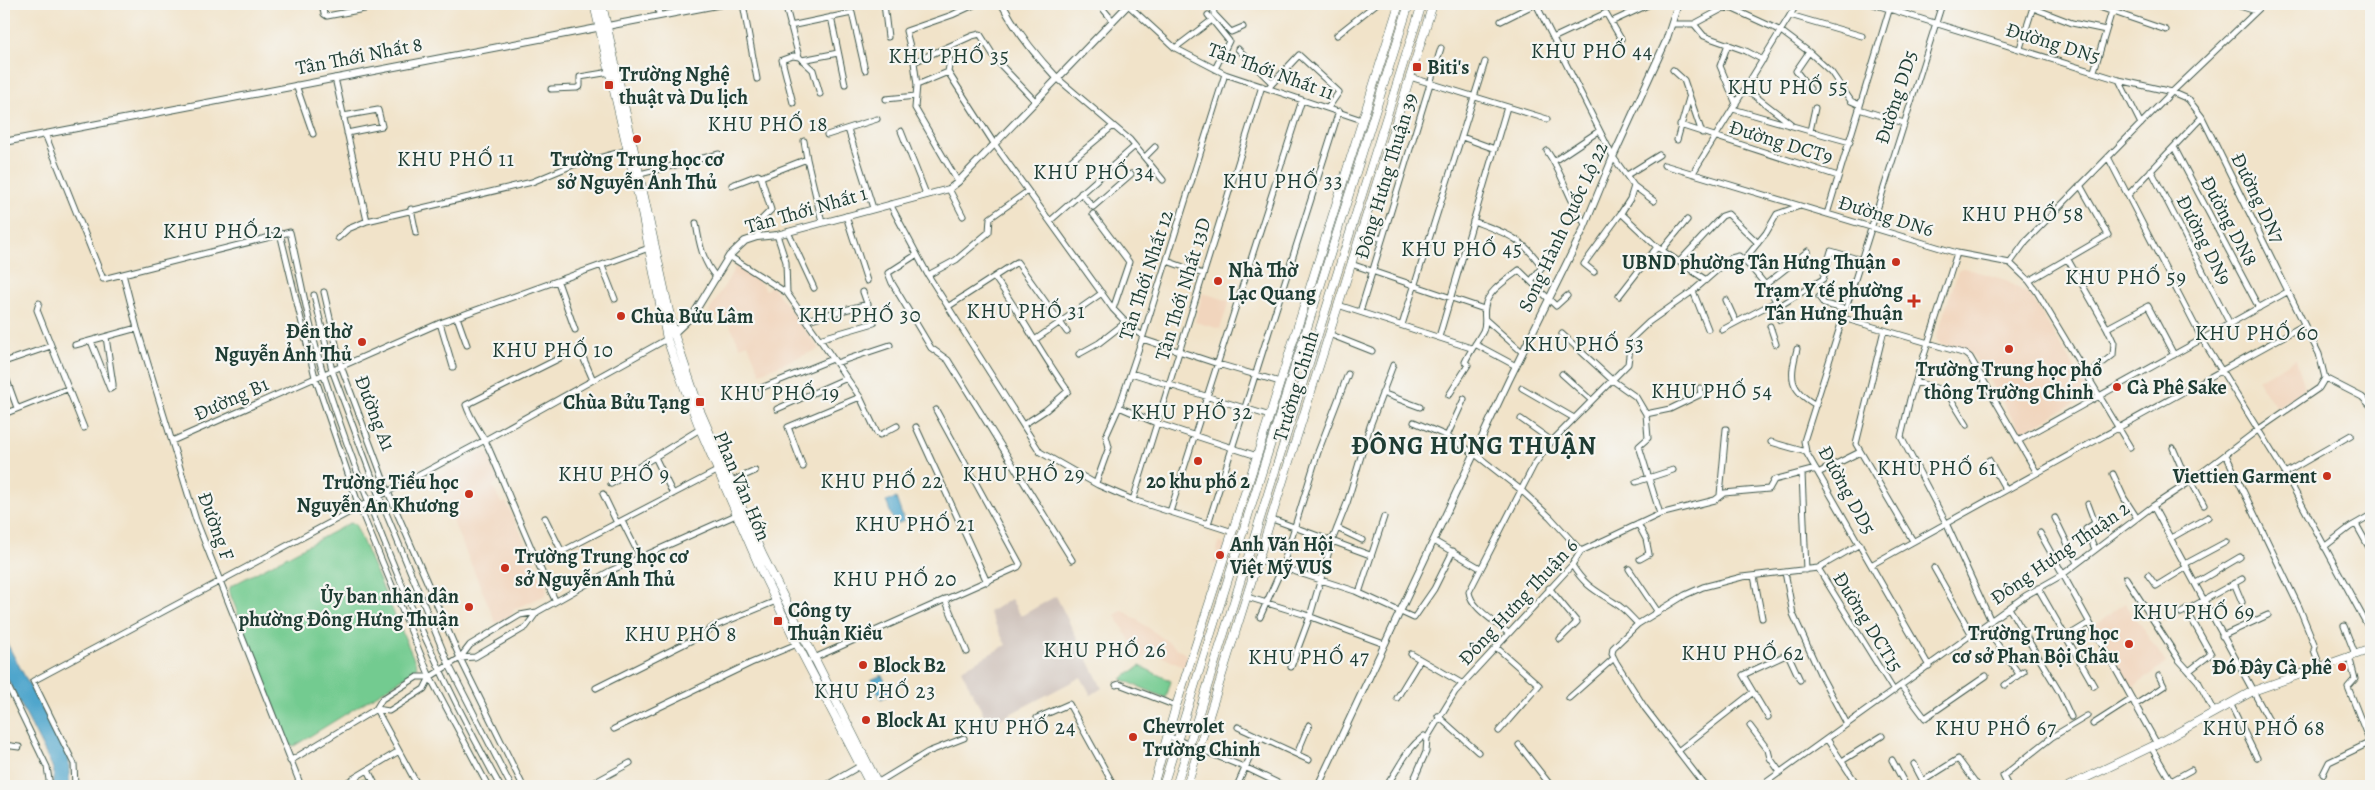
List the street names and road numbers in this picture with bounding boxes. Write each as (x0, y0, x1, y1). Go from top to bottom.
street label: Đường DN5 (2002, 16, 2104, 70)
street label: Tân Thới Nhất 8 (293, 30, 425, 82)
street label: Tân Thới Nhất 11 (1204, 36, 1338, 106)
street label: Đường DD5 (1868, 47, 1924, 147)
street label: Đông Hưng Thuận 39 (1348, 90, 1424, 262)
street label: Đường DCT9 (1726, 113, 1836, 171)
street label: Song Hành Quốc Lộ 22 (1512, 137, 1615, 317)
street label: Đường DN7 (2225, 148, 2292, 248)
street label: Đường DN8 (2194, 171, 2264, 271)
street label: Tân Thới Nhất 1 (742, 180, 870, 240)
street label: Đường DN6 (1835, 189, 1937, 243)
street label: Đường DN9 (2170, 190, 2238, 290)
street label: Tân Thới Nhất 12 (1112, 206, 1180, 343)
street label: Tân Thới Nhất 13D (1148, 214, 1218, 364)
street label: Trường Chinh (1266, 327, 1326, 445)
street label: Đường B1 (189, 370, 273, 427)
street label: Đường A1 (348, 371, 402, 455)
street label: Phan Văn Hớn (707, 427, 777, 545)
street label: Đường DD5 (1812, 441, 1882, 539)
street label: Đường F (191, 488, 241, 564)
street label: Đông Hưng Thuận 2 (1985, 494, 2136, 611)
street label: Đông Hưng Thuận 6 (1452, 533, 1584, 671)
street label: Đường DCT15 (1826, 567, 1910, 677)

